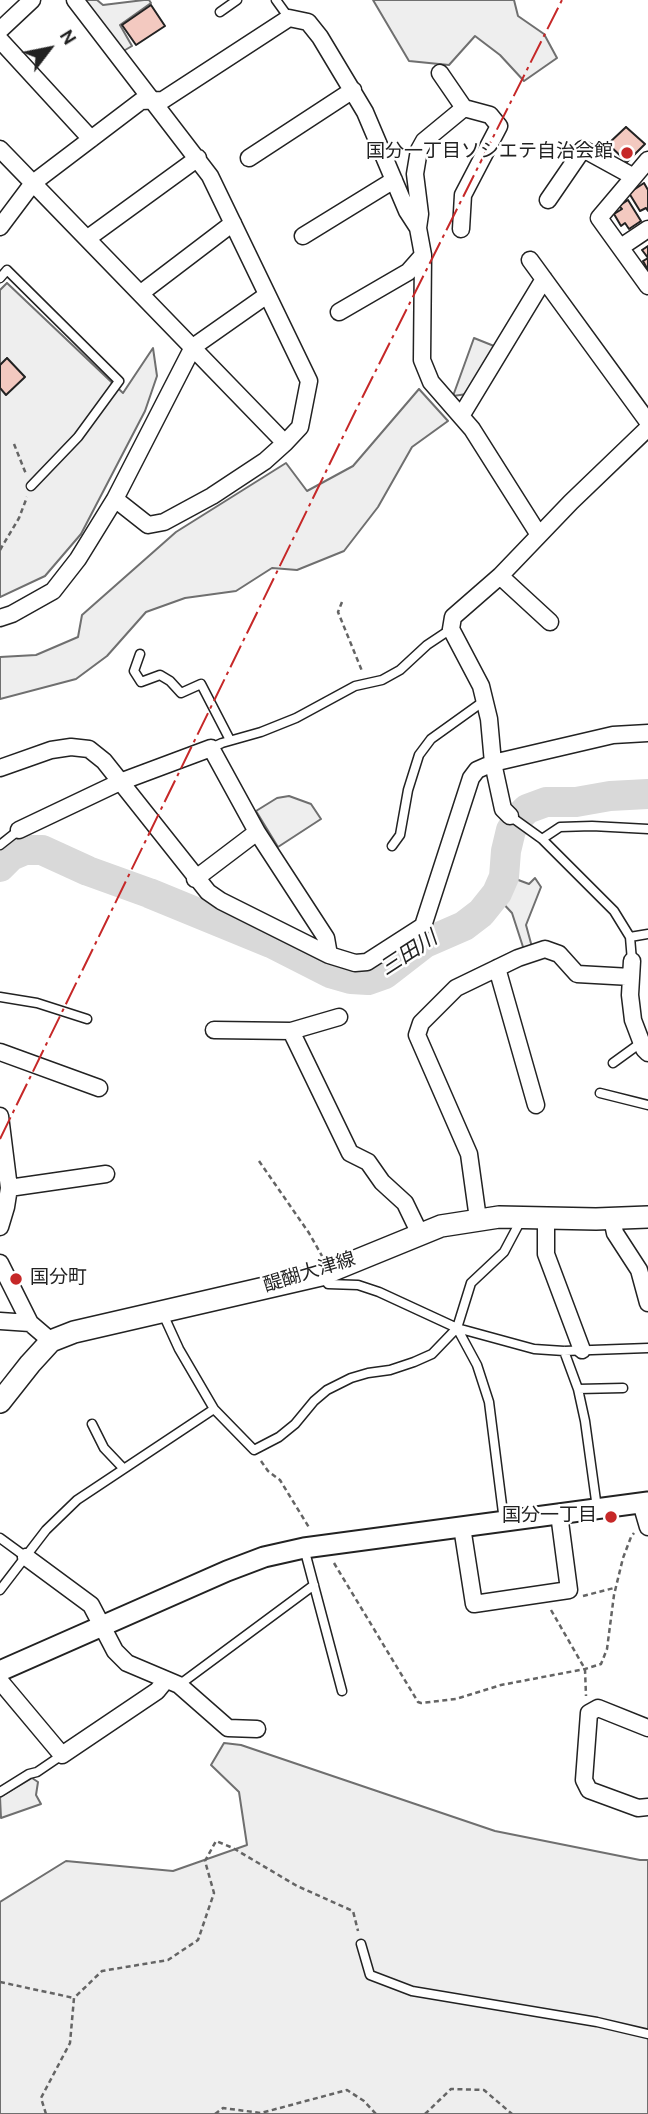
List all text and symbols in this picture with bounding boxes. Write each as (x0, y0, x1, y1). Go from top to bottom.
north arrow (14, 14, 84, 84)
text: N (53, 26, 81, 50)
place label: 国分一丁目ソシエテ自治会館 (366, 142, 613, 164)
marker: 国分一丁目ソシエテ自治会館 (619, 145, 635, 161)
water label: 三田川 (377, 927, 443, 983)
street label: 醍醐大津線 (261, 1249, 359, 1299)
place label: 国分町 (30, 1268, 87, 1290)
marker: 国分町 (8, 1271, 24, 1287)
place label: 国分一丁目 (502, 1506, 597, 1528)
marker: 国分一丁目 (603, 1509, 619, 1525)

